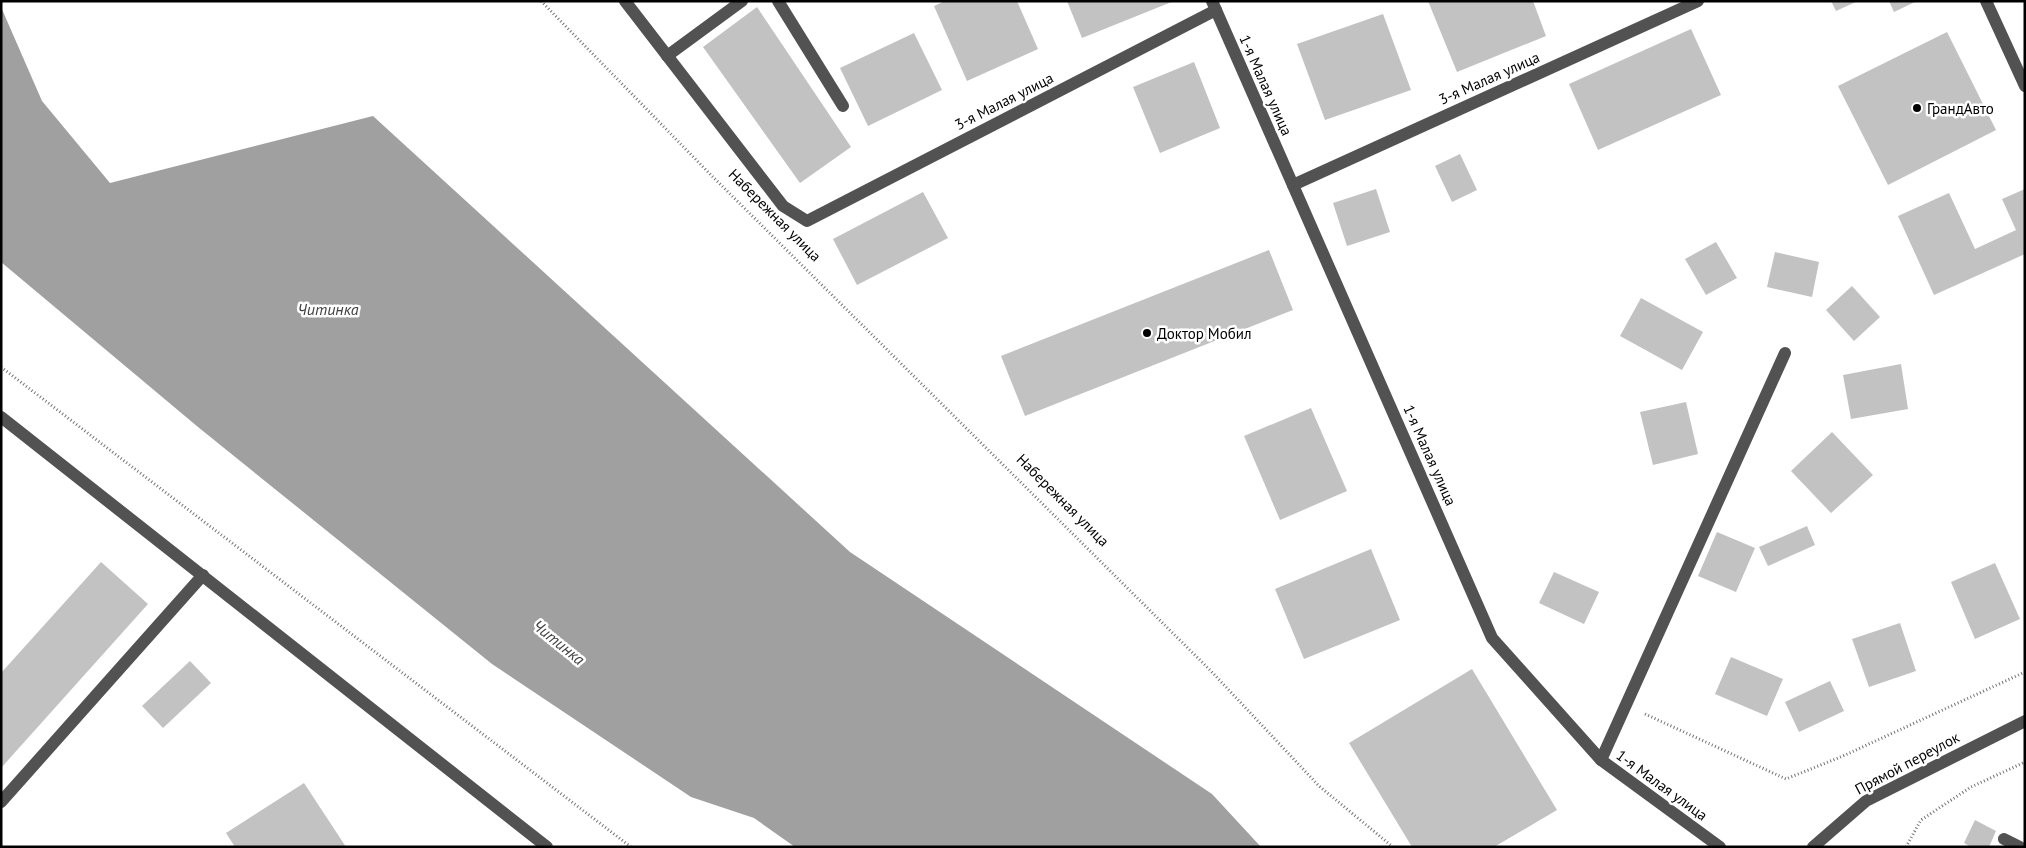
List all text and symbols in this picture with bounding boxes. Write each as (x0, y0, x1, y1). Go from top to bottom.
street label: 1-я Малая улица (1235, 32, 1297, 138)
street label: 3-я Малая улица (1436, 47, 1542, 109)
street label: 3-я Малая улица (951, 68, 1057, 134)
place label: ГрандАвто (1927, 99, 1994, 118)
marker: ГрандАвто (1911, 102, 1923, 114)
street label: Набережная улица (725, 165, 825, 265)
water label: Читинка (298, 299, 359, 319)
place label: Доктор Мобил (1157, 324, 1251, 343)
marker: Доктор Мобил (1141, 327, 1153, 339)
street label: 1-я Малая улица (1399, 402, 1461, 508)
street label: Набережная улица (1013, 450, 1113, 550)
water label: Читинка (529, 615, 589, 669)
street label: Прямой переулок (1851, 727, 1963, 799)
street label: 1-я Малая улица (1613, 745, 1711, 825)

